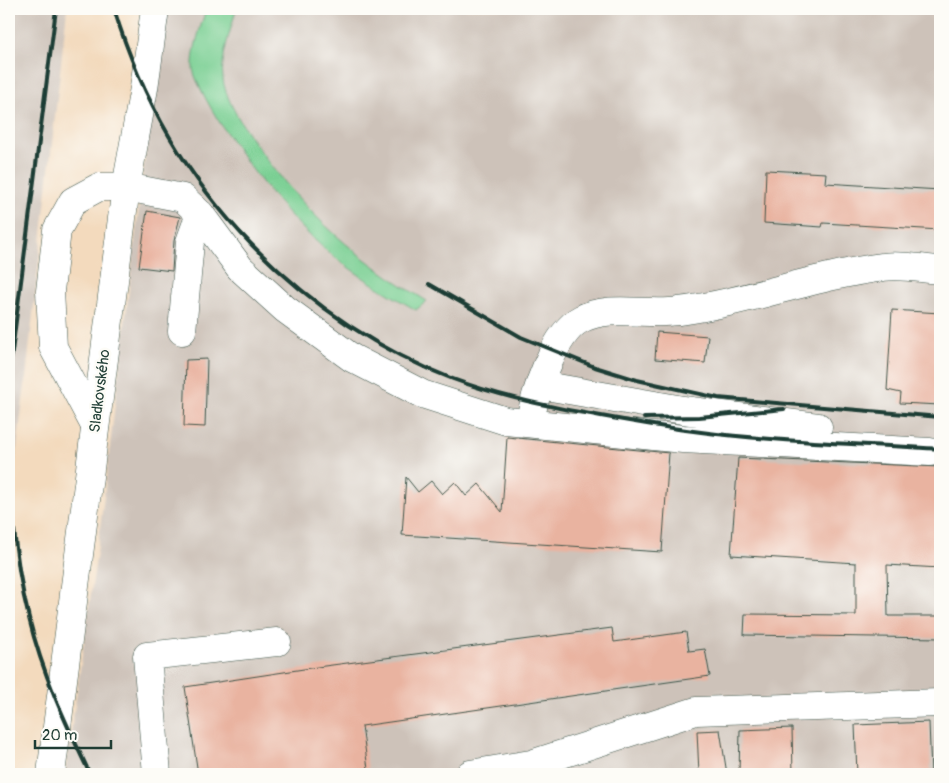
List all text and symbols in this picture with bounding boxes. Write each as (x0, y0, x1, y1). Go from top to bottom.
street label: Sladkovského (85, 348, 115, 434)
scale bar (35, 718, 111, 750)
text: 20 m (42, 726, 77, 745)

